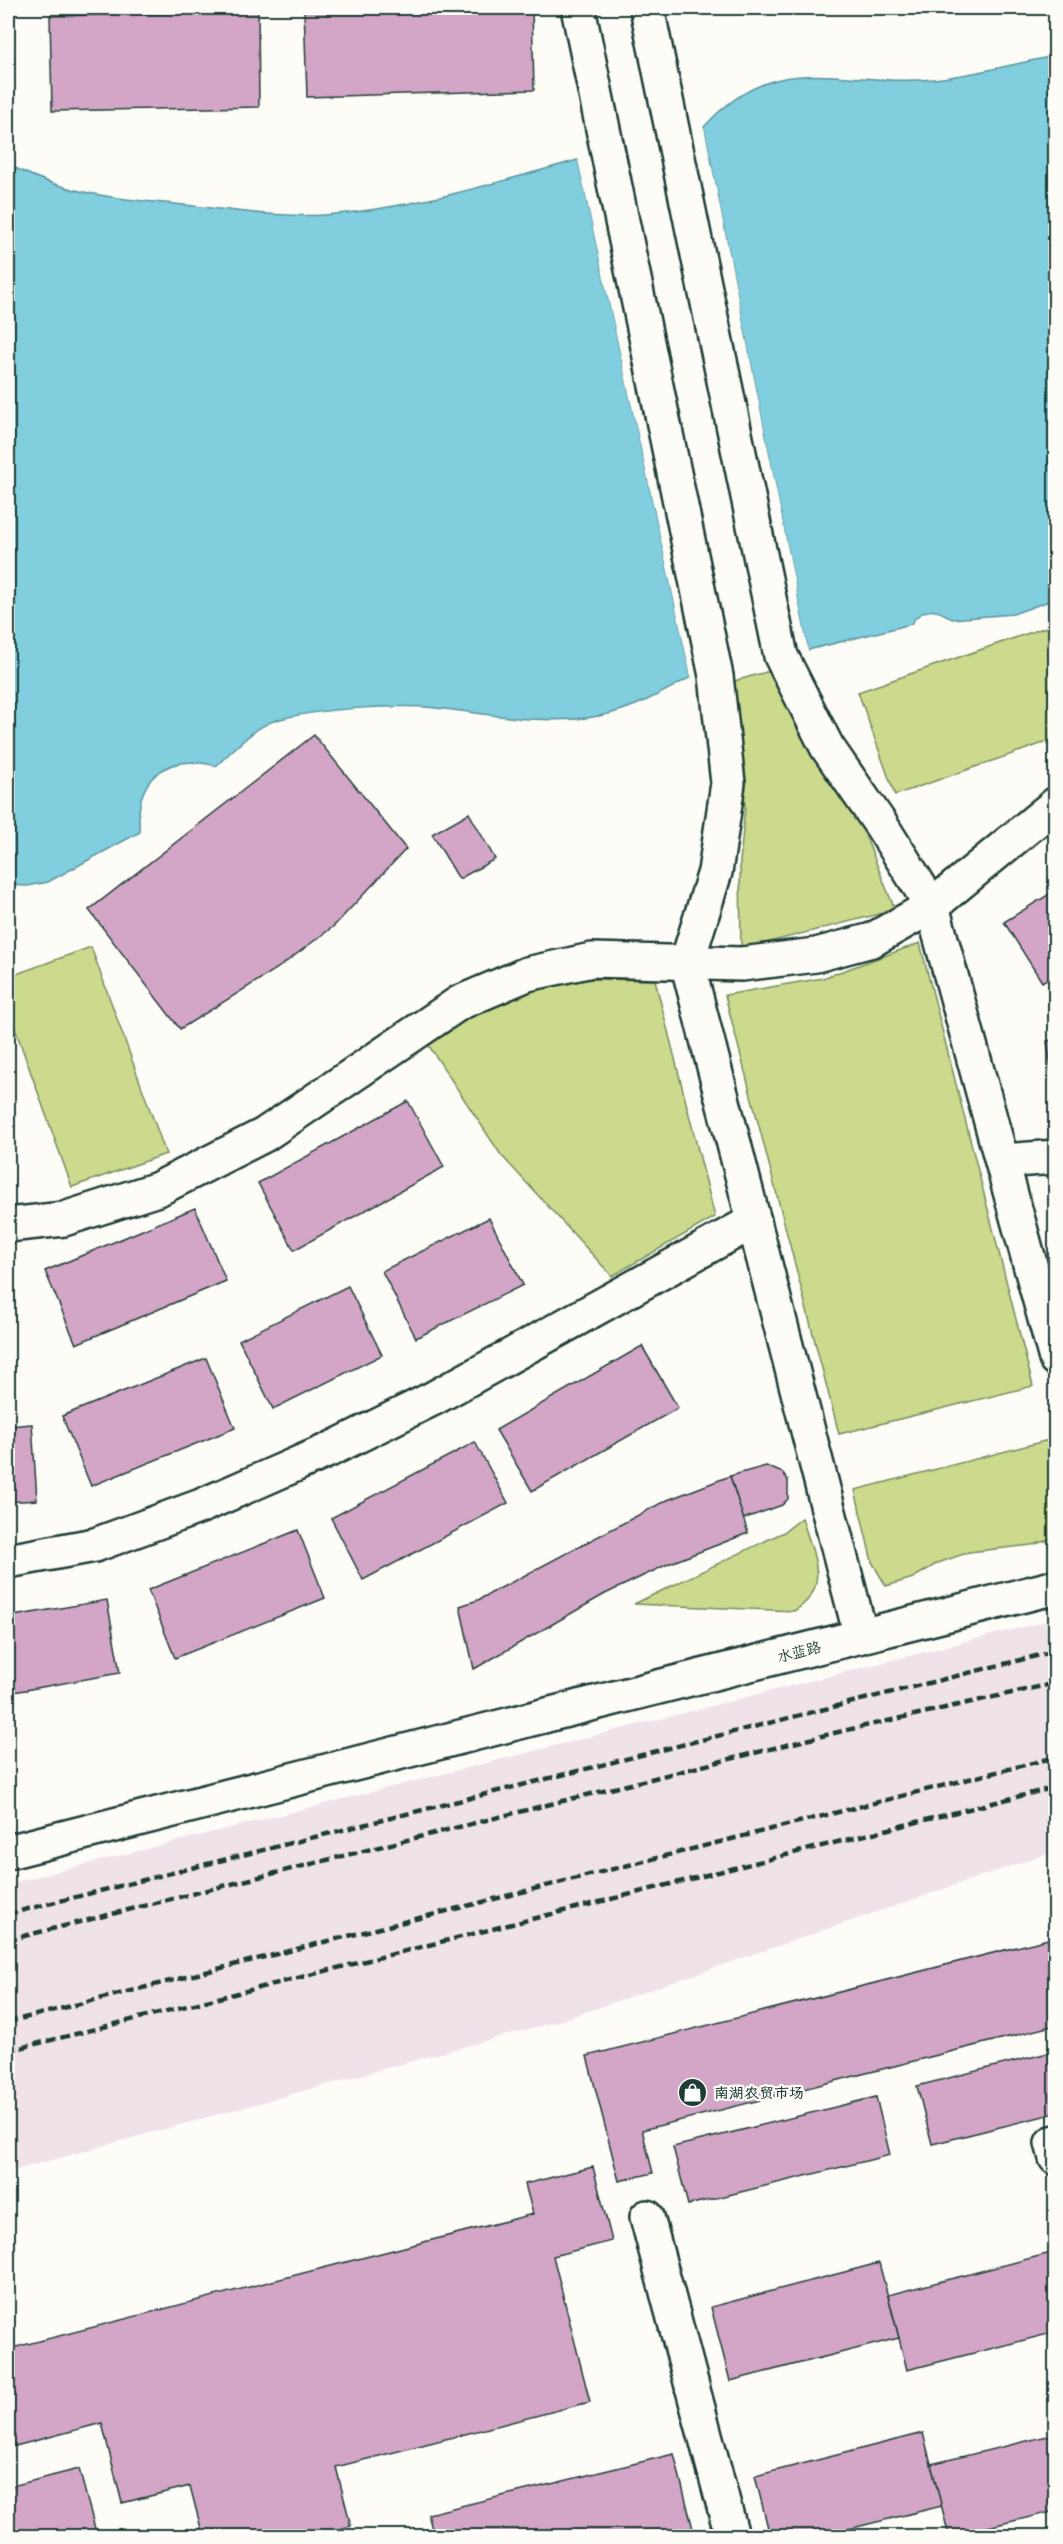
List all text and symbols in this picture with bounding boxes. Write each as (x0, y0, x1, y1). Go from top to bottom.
street label: 水蓝路 (775, 1637, 823, 1666)
shop icon: 南湖农贸市场 (677, 2077, 709, 2109)
place label: 南湖农贸市场 (714, 2083, 804, 2102)

